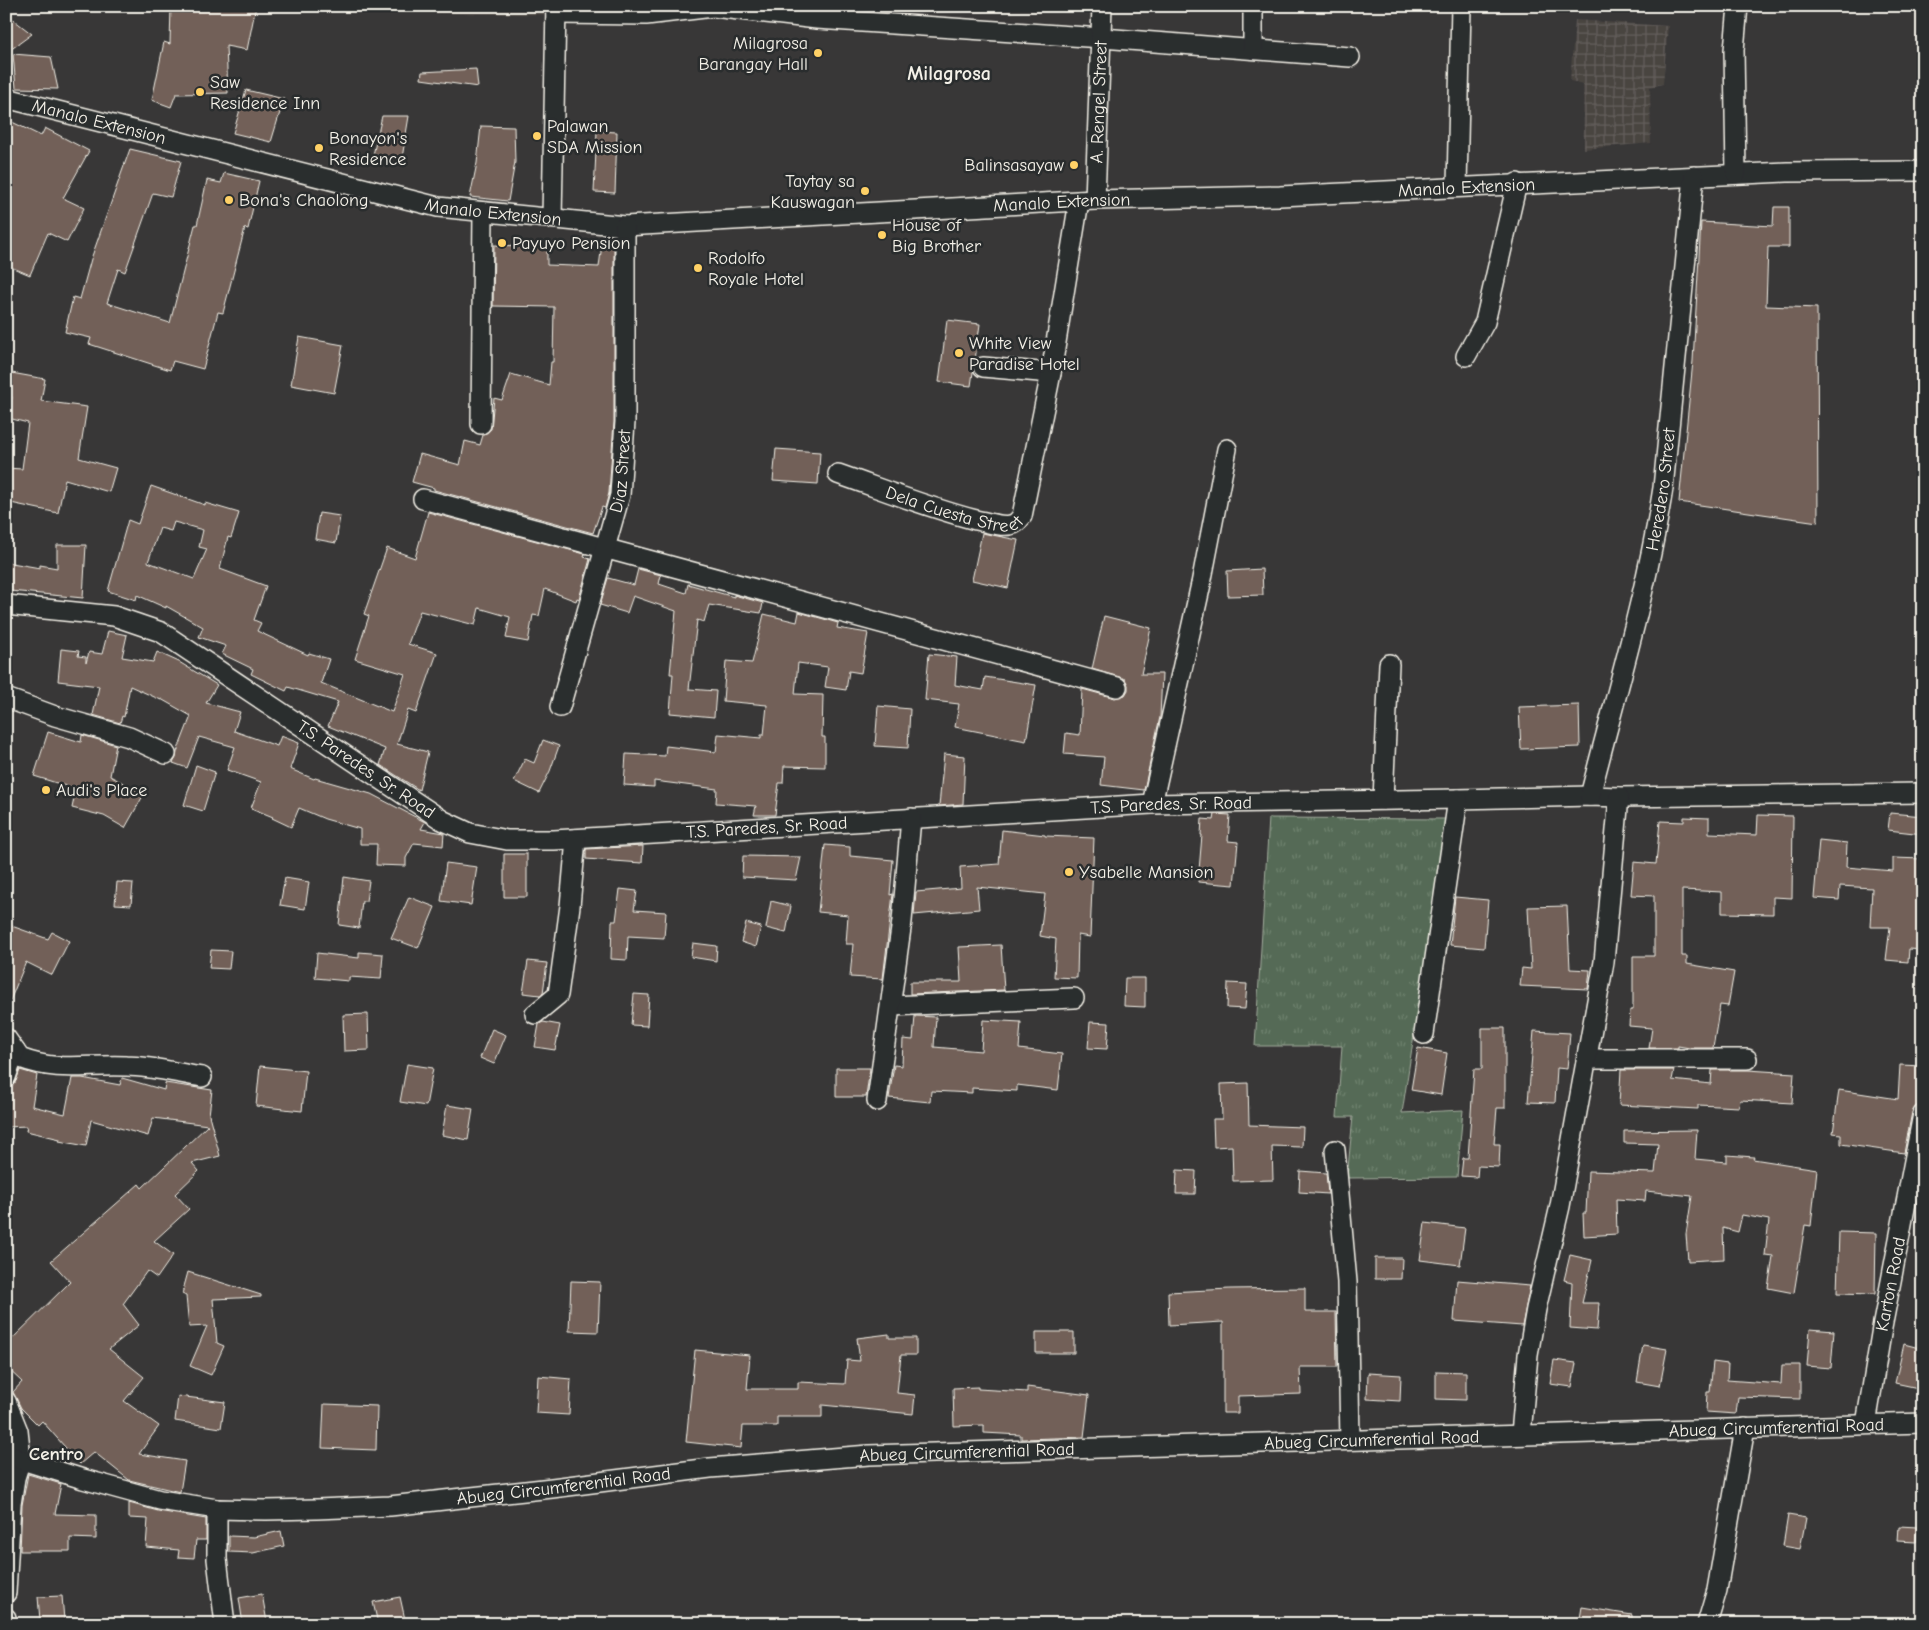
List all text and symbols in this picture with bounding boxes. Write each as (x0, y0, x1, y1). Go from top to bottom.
place label: Milagrosa Barangay Hall (698, 33, 808, 75)
street label: A. Rengel Street (1086, 40, 1111, 164)
marker: Milagrosa Barangay Hall (812, 47, 824, 59)
district label: Milagrosa (907, 62, 991, 85)
place label: Saw Residence Inn (210, 72, 320, 114)
marker: Saw Residence Inn (194, 86, 206, 98)
street label: Manalo Extension (30, 95, 168, 148)
place label: Palawan SDA Mission (547, 116, 642, 158)
place label: Bonayon's Residence (329, 128, 407, 170)
marker: Palawan SDA Mission (531, 130, 543, 142)
marker: Bonayon's Residence (313, 142, 325, 154)
place label: Balinsasayaw (964, 155, 1064, 176)
marker: Balinsasayaw (1068, 159, 1080, 171)
place label: Taytay sa Kauswagan (770, 171, 855, 213)
street label: Manalo Extension (1397, 173, 1536, 201)
marker: Taytay sa Kauswagan (859, 185, 871, 197)
street label: Manalo Extension (993, 189, 1131, 216)
place label: Bona's Chaolong (239, 190, 368, 211)
marker: Bona's Chaolong (223, 194, 235, 206)
street label: Manalo Extension (423, 194, 563, 230)
place label: House of Big Brother (892, 215, 982, 257)
marker: House of Big Brother (876, 229, 888, 241)
place label: Payuyo Pension (512, 233, 631, 254)
marker: Payuyo Pension (496, 237, 508, 249)
place label: Rodolfo Royale Hotel (708, 248, 804, 290)
marker: Rodolfo Royale Hotel (692, 262, 704, 274)
place label: White View Paradise Hotel (969, 333, 1080, 375)
marker: White View Paradise Hotel (953, 347, 965, 359)
street label: Heredero Street (1641, 426, 1679, 553)
street label: Diaz Street (605, 428, 635, 515)
street label: Dela Cuesta Street (883, 481, 1028, 536)
street label: T.S. Paredes, Sr. Road (293, 716, 439, 823)
place label: Audi's Place (56, 780, 147, 801)
marker: Audi's Place (40, 784, 52, 796)
street label: T.S. Paredes, Sr. Road (1090, 792, 1252, 818)
street label: T.S. Paredes, Sr. Road (685, 812, 848, 843)
place label: Ysabelle Mansion (1079, 862, 1213, 883)
marker: Ysabelle Mansion (1063, 866, 1075, 878)
street label: Karton Road (1871, 1235, 1910, 1333)
street label: Abueg Circumferential Road (1669, 1414, 1885, 1441)
street label: Abueg Circumferential Road (1264, 1426, 1480, 1454)
street label: Abueg Circumferential Road (858, 1438, 1075, 1466)
district label: Centro (29, 1443, 83, 1465)
street label: Abueg Circumferential Road (455, 1463, 672, 1509)

